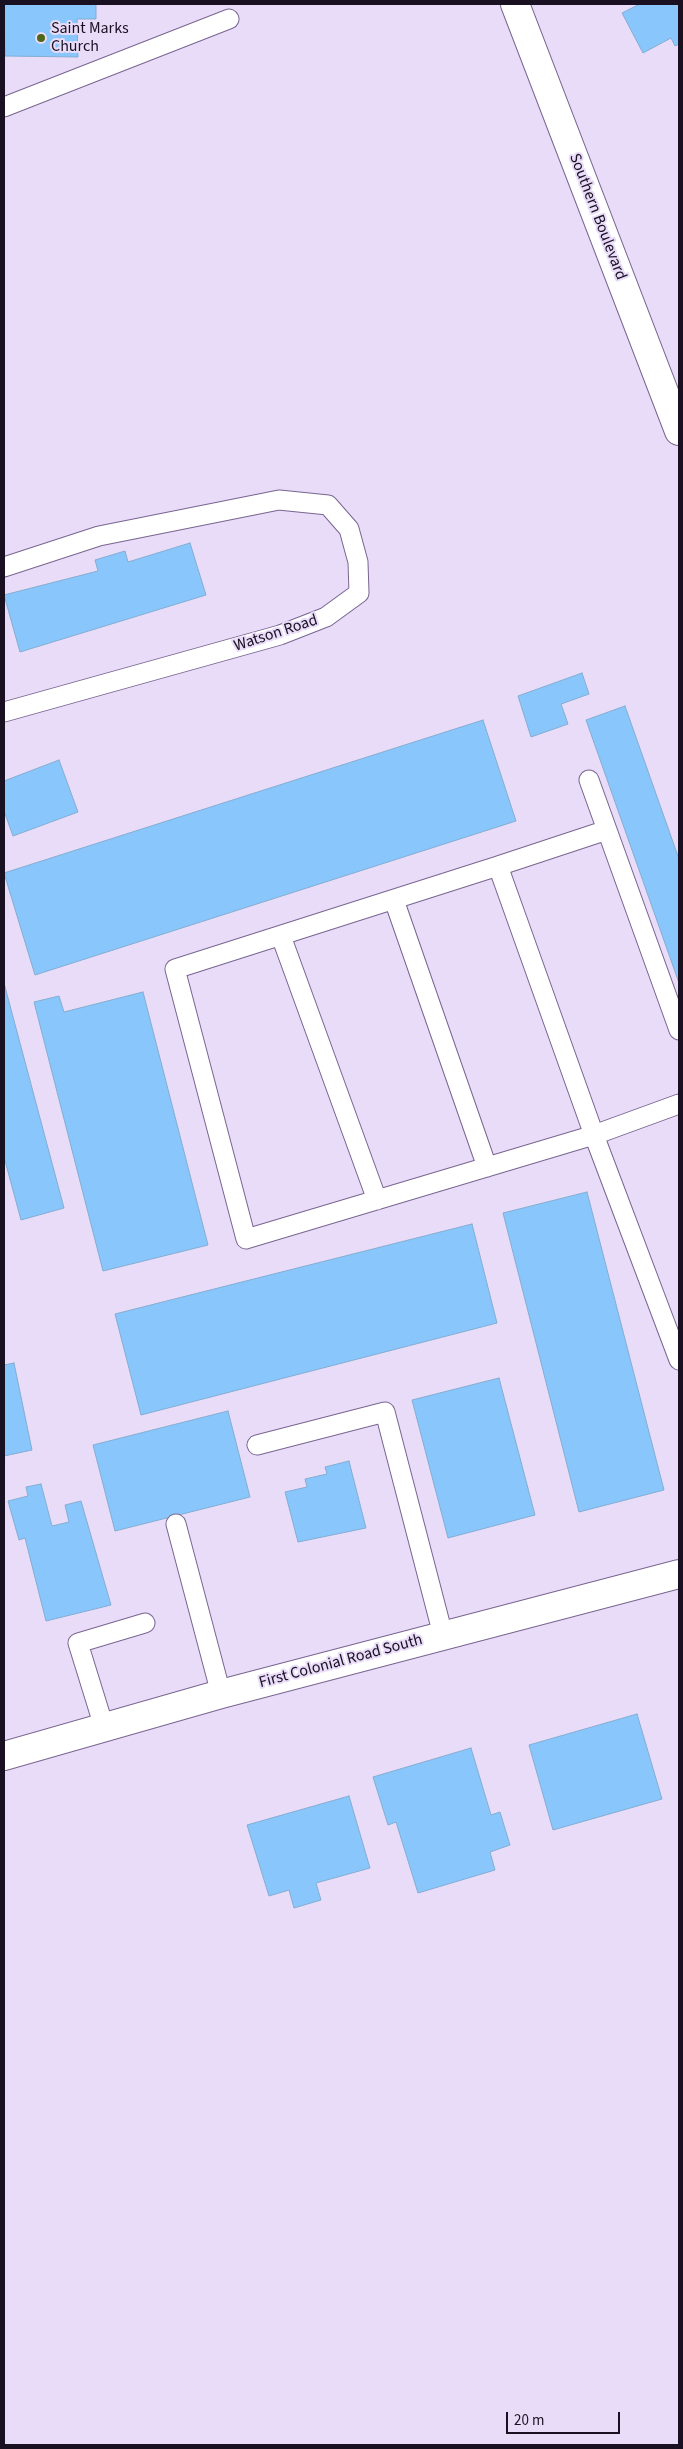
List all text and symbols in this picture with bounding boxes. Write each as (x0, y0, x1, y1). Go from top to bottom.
place label: Saint Marks Church (51, 19, 129, 57)
marker: Saint Marks Church (35, 32, 47, 44)
street label: Southern Boulevard (564, 151, 630, 283)
street label: Watson Road (232, 611, 320, 657)
street label: First Colonial Road South (257, 1631, 425, 1693)
scale bar (508, 2402, 622, 2434)
text: 20 m (514, 2410, 544, 2431)

